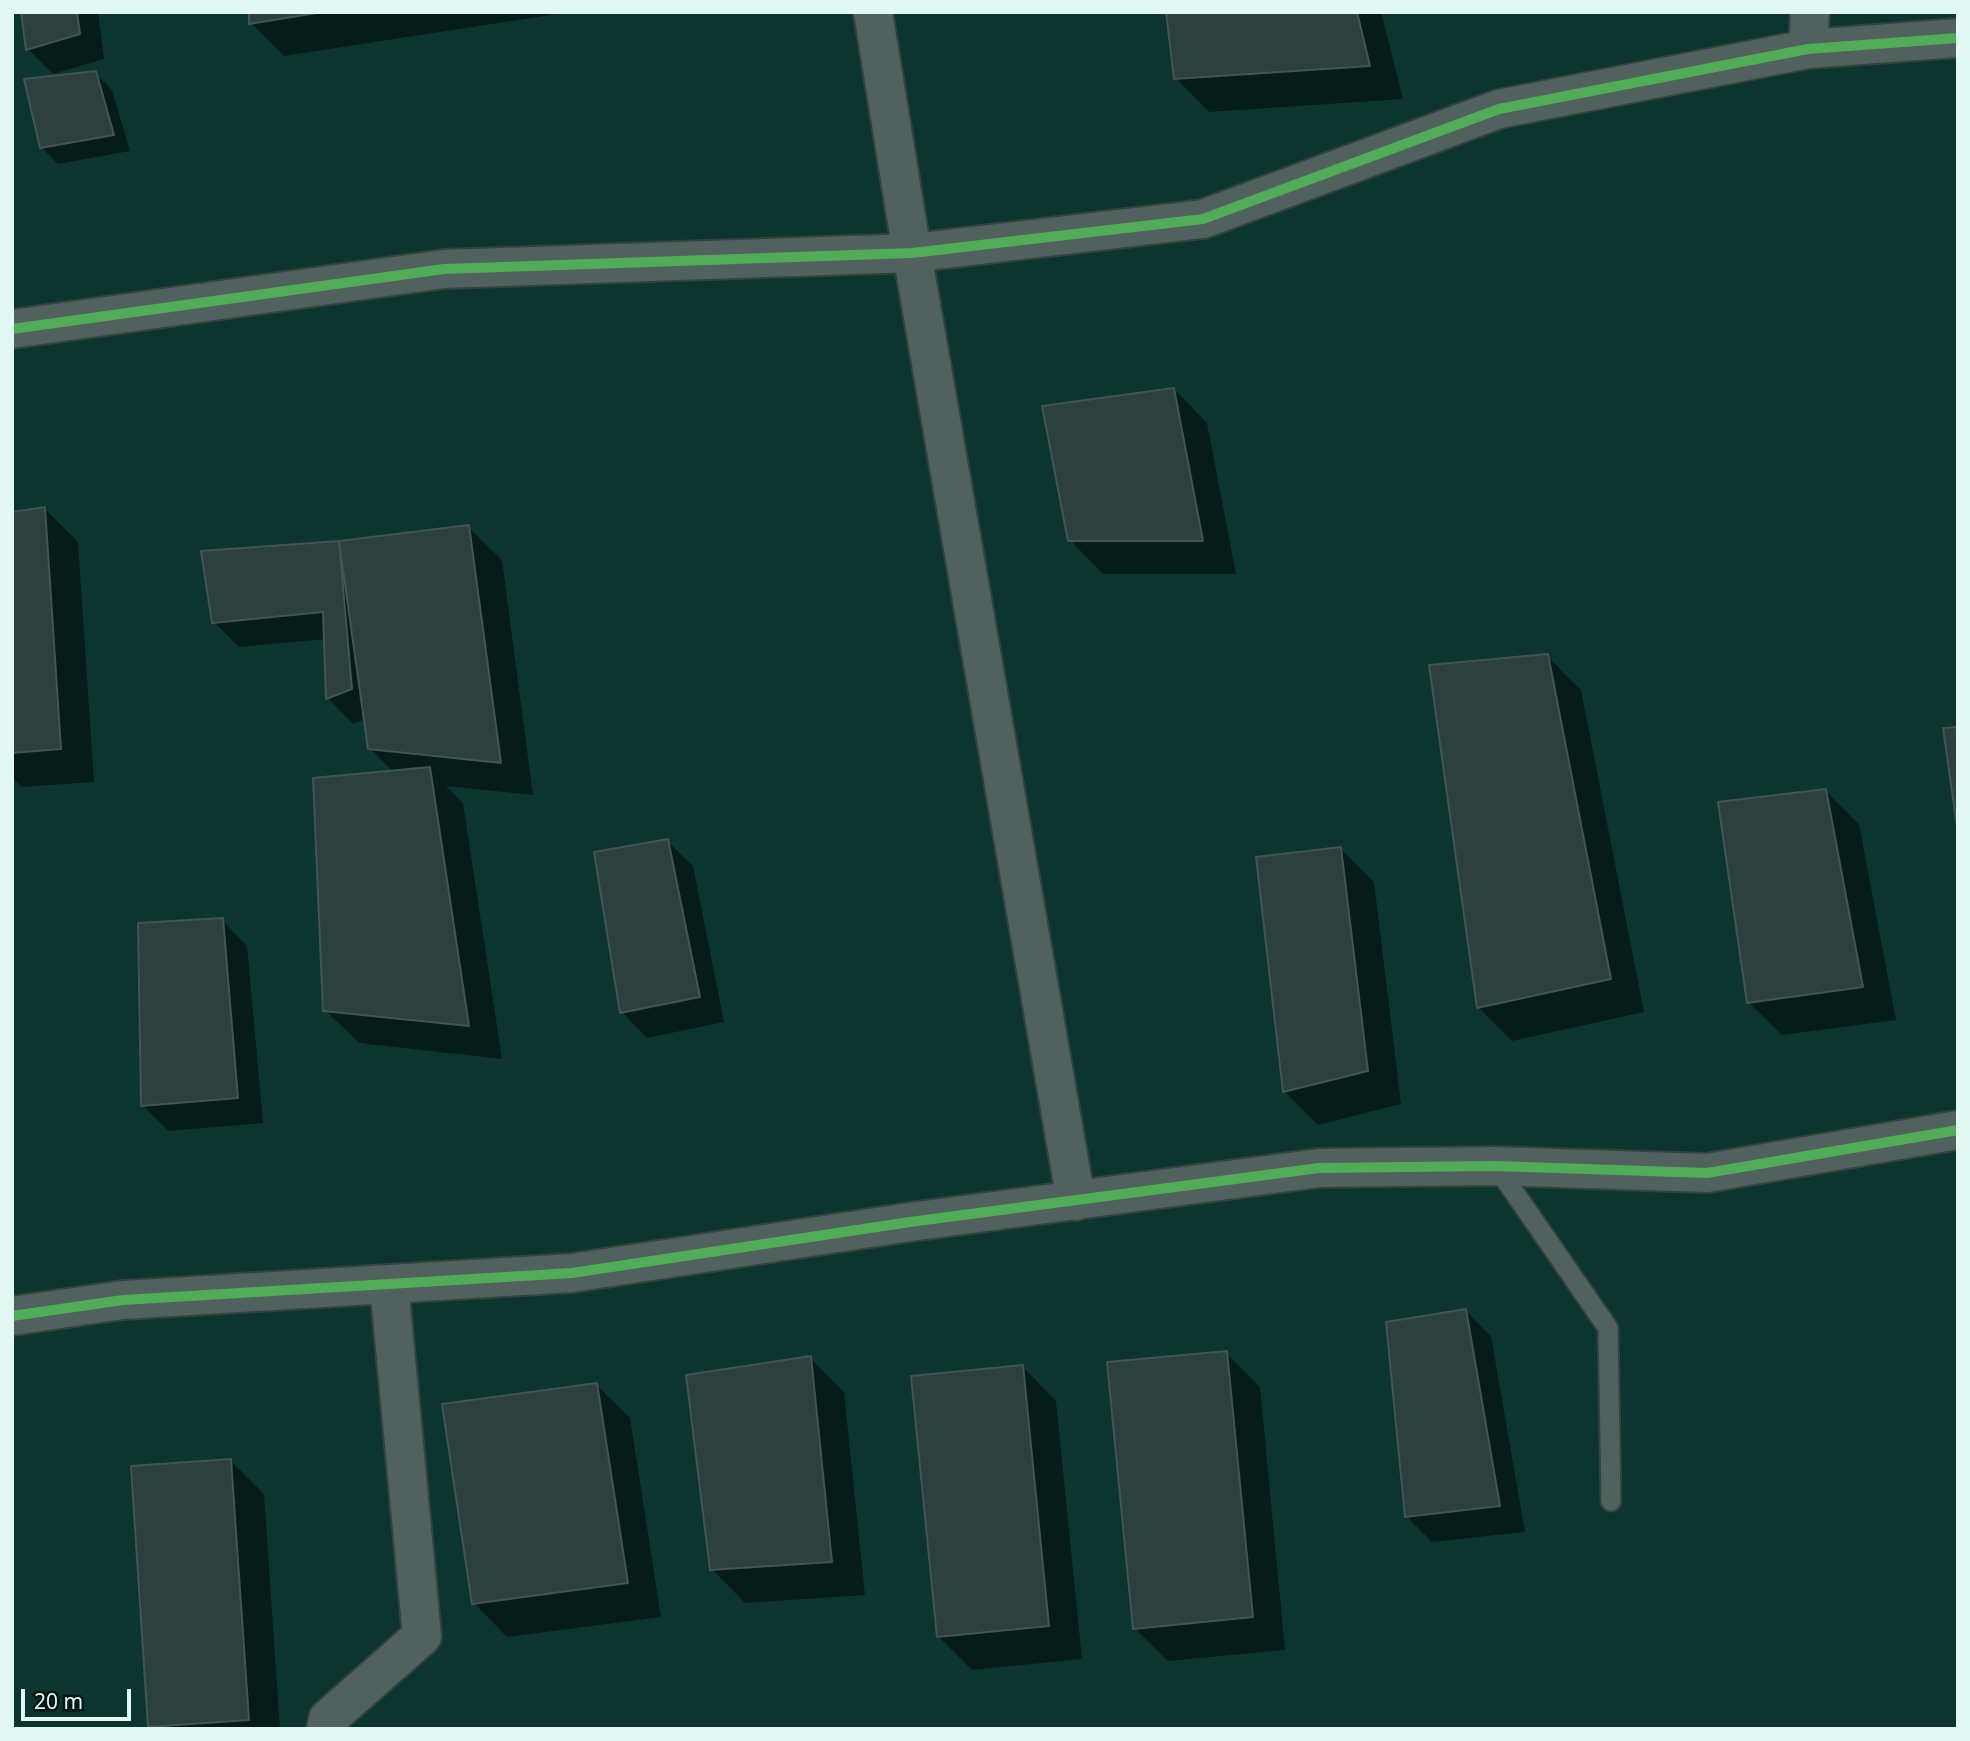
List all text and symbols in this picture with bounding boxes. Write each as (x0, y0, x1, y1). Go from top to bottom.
scale bar (24, 1674, 135, 1718)
text: 20 m (34, 1687, 83, 1715)

